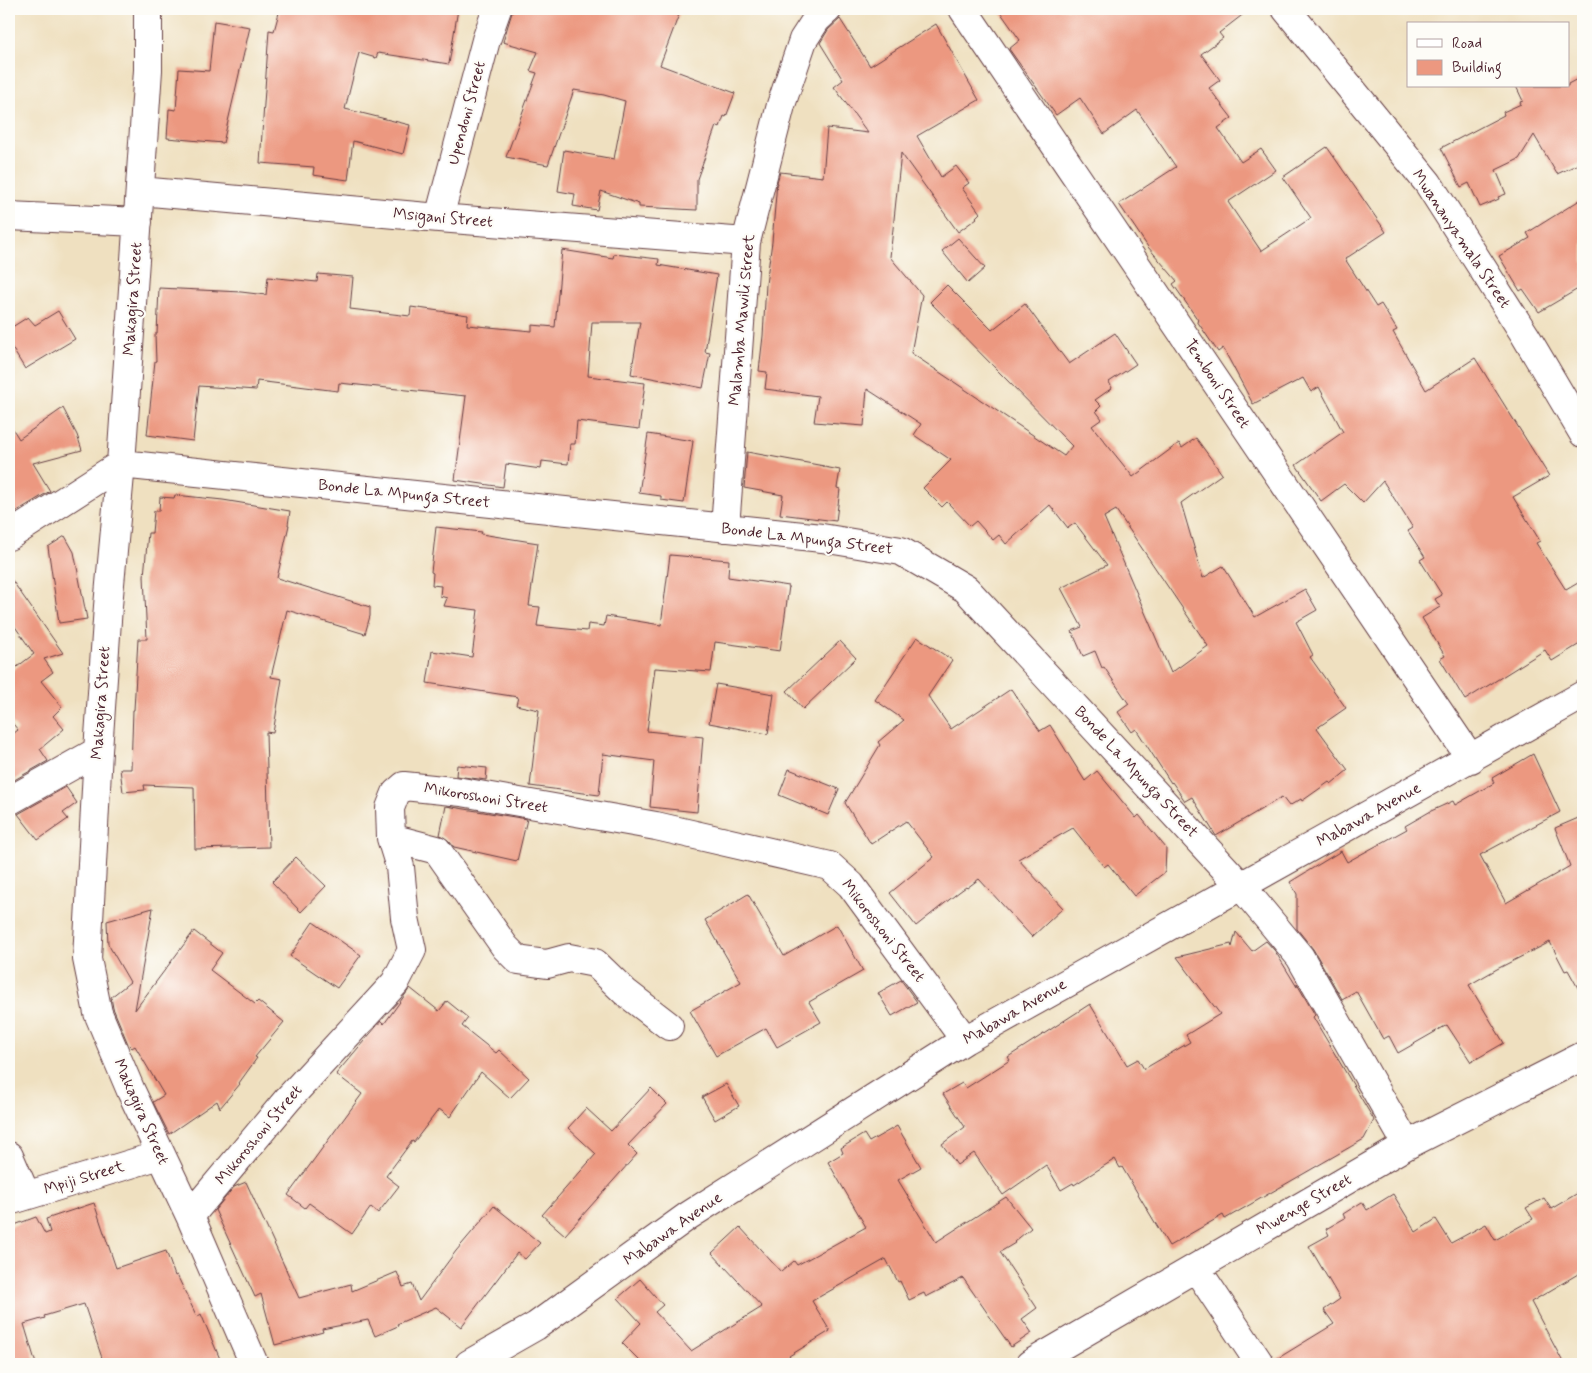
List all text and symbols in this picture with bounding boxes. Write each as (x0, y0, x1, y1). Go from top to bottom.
legend (1407, 22, 1570, 88)
text: Road (1452, 34, 1482, 54)
text: Building (1452, 58, 1502, 79)
street label: Upendoni Street (443, 59, 491, 167)
street label: Mwananyamala Street (1407, 166, 1515, 312)
street label: Msigani Street (392, 203, 494, 234)
street label: Malamba Mawili Street (724, 233, 760, 407)
street label: Makagira Street (119, 242, 148, 357)
street label: Temboni Street (1179, 335, 1255, 433)
street label: Bonde La Mpunga Street (317, 475, 491, 515)
street label: Bonde La Mpunga Street (720, 518, 894, 561)
street label: Makagira Street (87, 646, 116, 761)
street label: Bonde La Mpunga Street (1069, 702, 1203, 843)
street label: Mikoroshoni Street (423, 778, 549, 818)
street label: Mabawa Avenue (1313, 778, 1425, 852)
street label: Mikoroshoni Street (836, 875, 930, 987)
street label: Mabawa Avenue (959, 974, 1071, 1050)
street label: Makagira Street (107, 1056, 174, 1169)
street label: Mikoroshoni Street (211, 1080, 307, 1190)
street label: Mpiji Street (41, 1156, 127, 1200)
street label: Mwenge Street (1253, 1169, 1355, 1241)
street label: Mabawa Avenue (619, 1187, 727, 1271)

